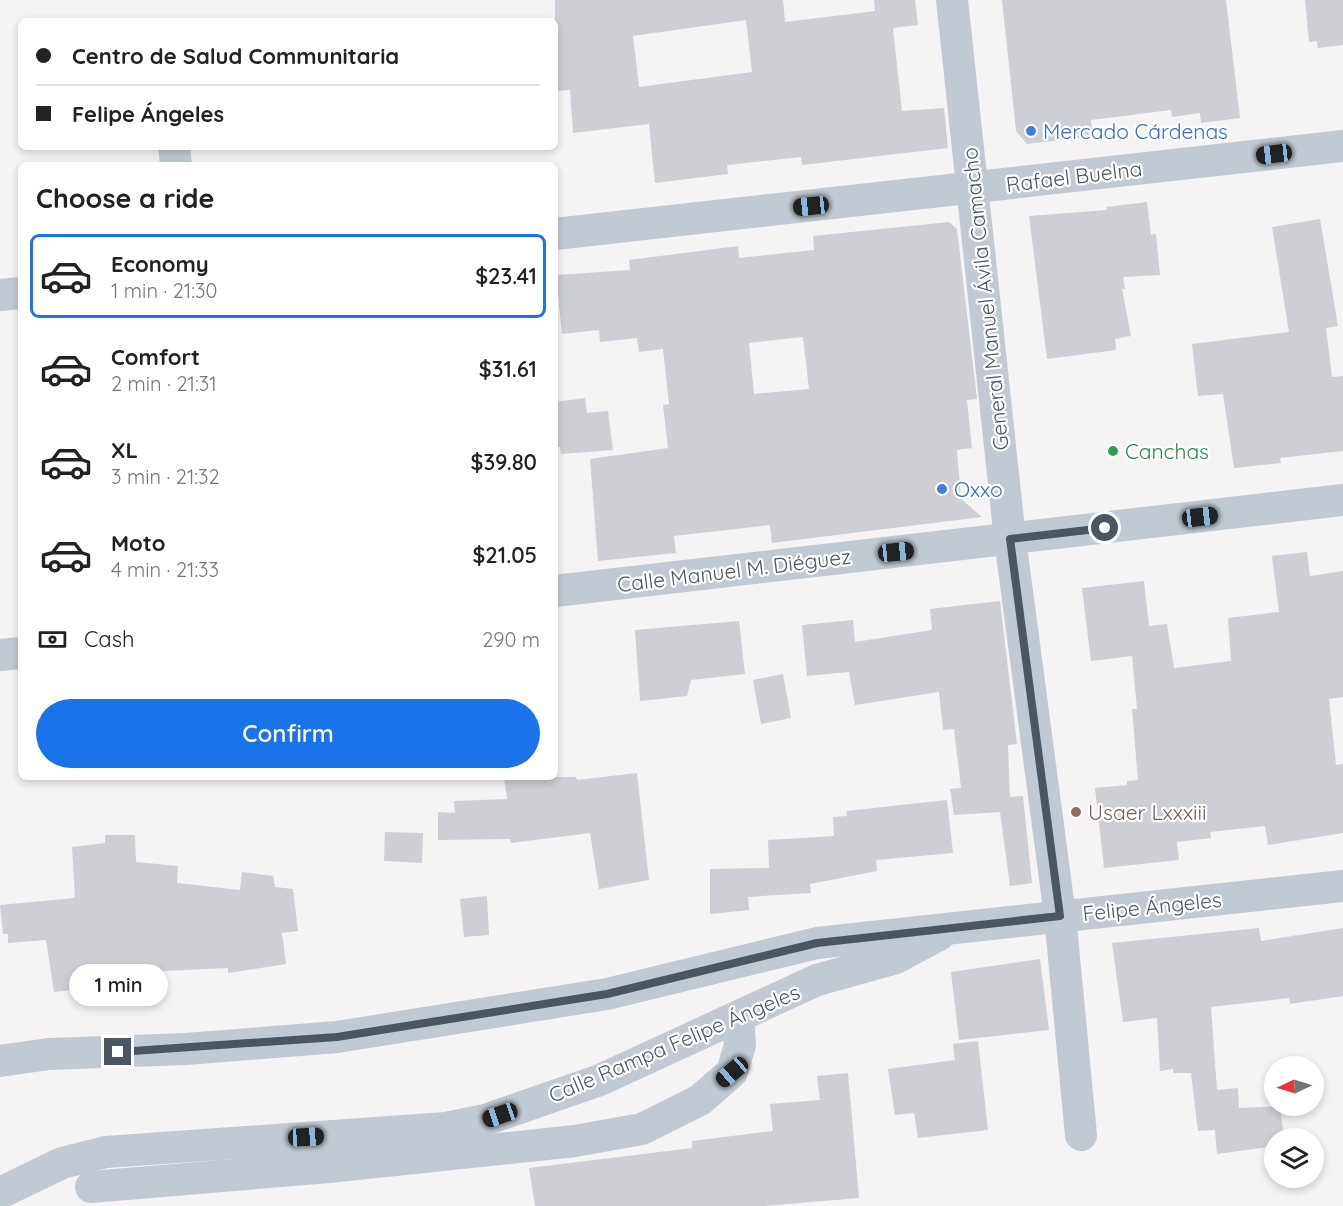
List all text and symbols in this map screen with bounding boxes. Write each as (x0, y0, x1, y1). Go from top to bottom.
text: Centro de Salud Communitaria (72, 42, 399, 70)
text: Felipe Ángeles (72, 100, 224, 128)
place label: Mercado Cárdenas (1043, 118, 1228, 144)
marker: Mercado Cárdenas (1024, 124, 1038, 138)
car (1255, 143, 1293, 165)
street label: General Manuel Ávila Camacho (956, 146, 1014, 452)
street label: Rafael Buelna (1005, 155, 1143, 197)
text: Choose a ride (36, 181, 214, 215)
car (792, 195, 830, 217)
icon: car (39, 249, 93, 303)
text: Economy (111, 250, 209, 278)
text: $23.41 (475, 262, 537, 290)
text: 1 min · 21:30 (111, 278, 217, 303)
icon: car (39, 342, 93, 396)
text: Comfort (111, 343, 200, 371)
text: $31.61 (479, 355, 537, 383)
text: 2 min · 21:31 (111, 371, 217, 396)
icon: car (39, 435, 93, 489)
text: XL (111, 436, 138, 464)
place label: Canchas (1125, 438, 1209, 464)
marker: Canchas (1106, 444, 1120, 458)
text: $39.80 (471, 448, 537, 476)
text: 3 min · 21:32 (111, 464, 220, 489)
place label: Oxxo (954, 476, 1003, 502)
marker: Oxxo (935, 482, 949, 496)
car (1181, 506, 1219, 528)
route start (1091, 514, 1118, 541)
icon: car (39, 528, 93, 582)
text: Moto (111, 529, 165, 557)
text: $21.05 (472, 541, 537, 569)
car (877, 541, 915, 563)
street label: Calle Manuel M. Diéguez (616, 543, 852, 597)
text: 4 min · 21:33 (111, 557, 219, 582)
icon: cash (36, 623, 69, 656)
text: Cash (84, 625, 135, 653)
text: 290 m (482, 627, 540, 652)
button: Confirm (36, 699, 540, 768)
place label: Usaer Lxxxiii (1088, 799, 1207, 825)
marker: Usaer Lxxxiii (1069, 805, 1083, 819)
street label: Felipe Ángeles (1081, 886, 1223, 926)
callout: 1 min (68, 965, 168, 1007)
text: 1 min (95, 972, 142, 997)
street label: Calle Rampa Felipe Ángeles (544, 978, 804, 1108)
route end (104, 1038, 131, 1065)
car (713, 1053, 751, 1091)
north arrow (1264, 1056, 1324, 1116)
map controls (1264, 1056, 1324, 1188)
car (480, 1101, 520, 1129)
car (288, 1127, 324, 1147)
button: layers (1264, 1128, 1324, 1188)

